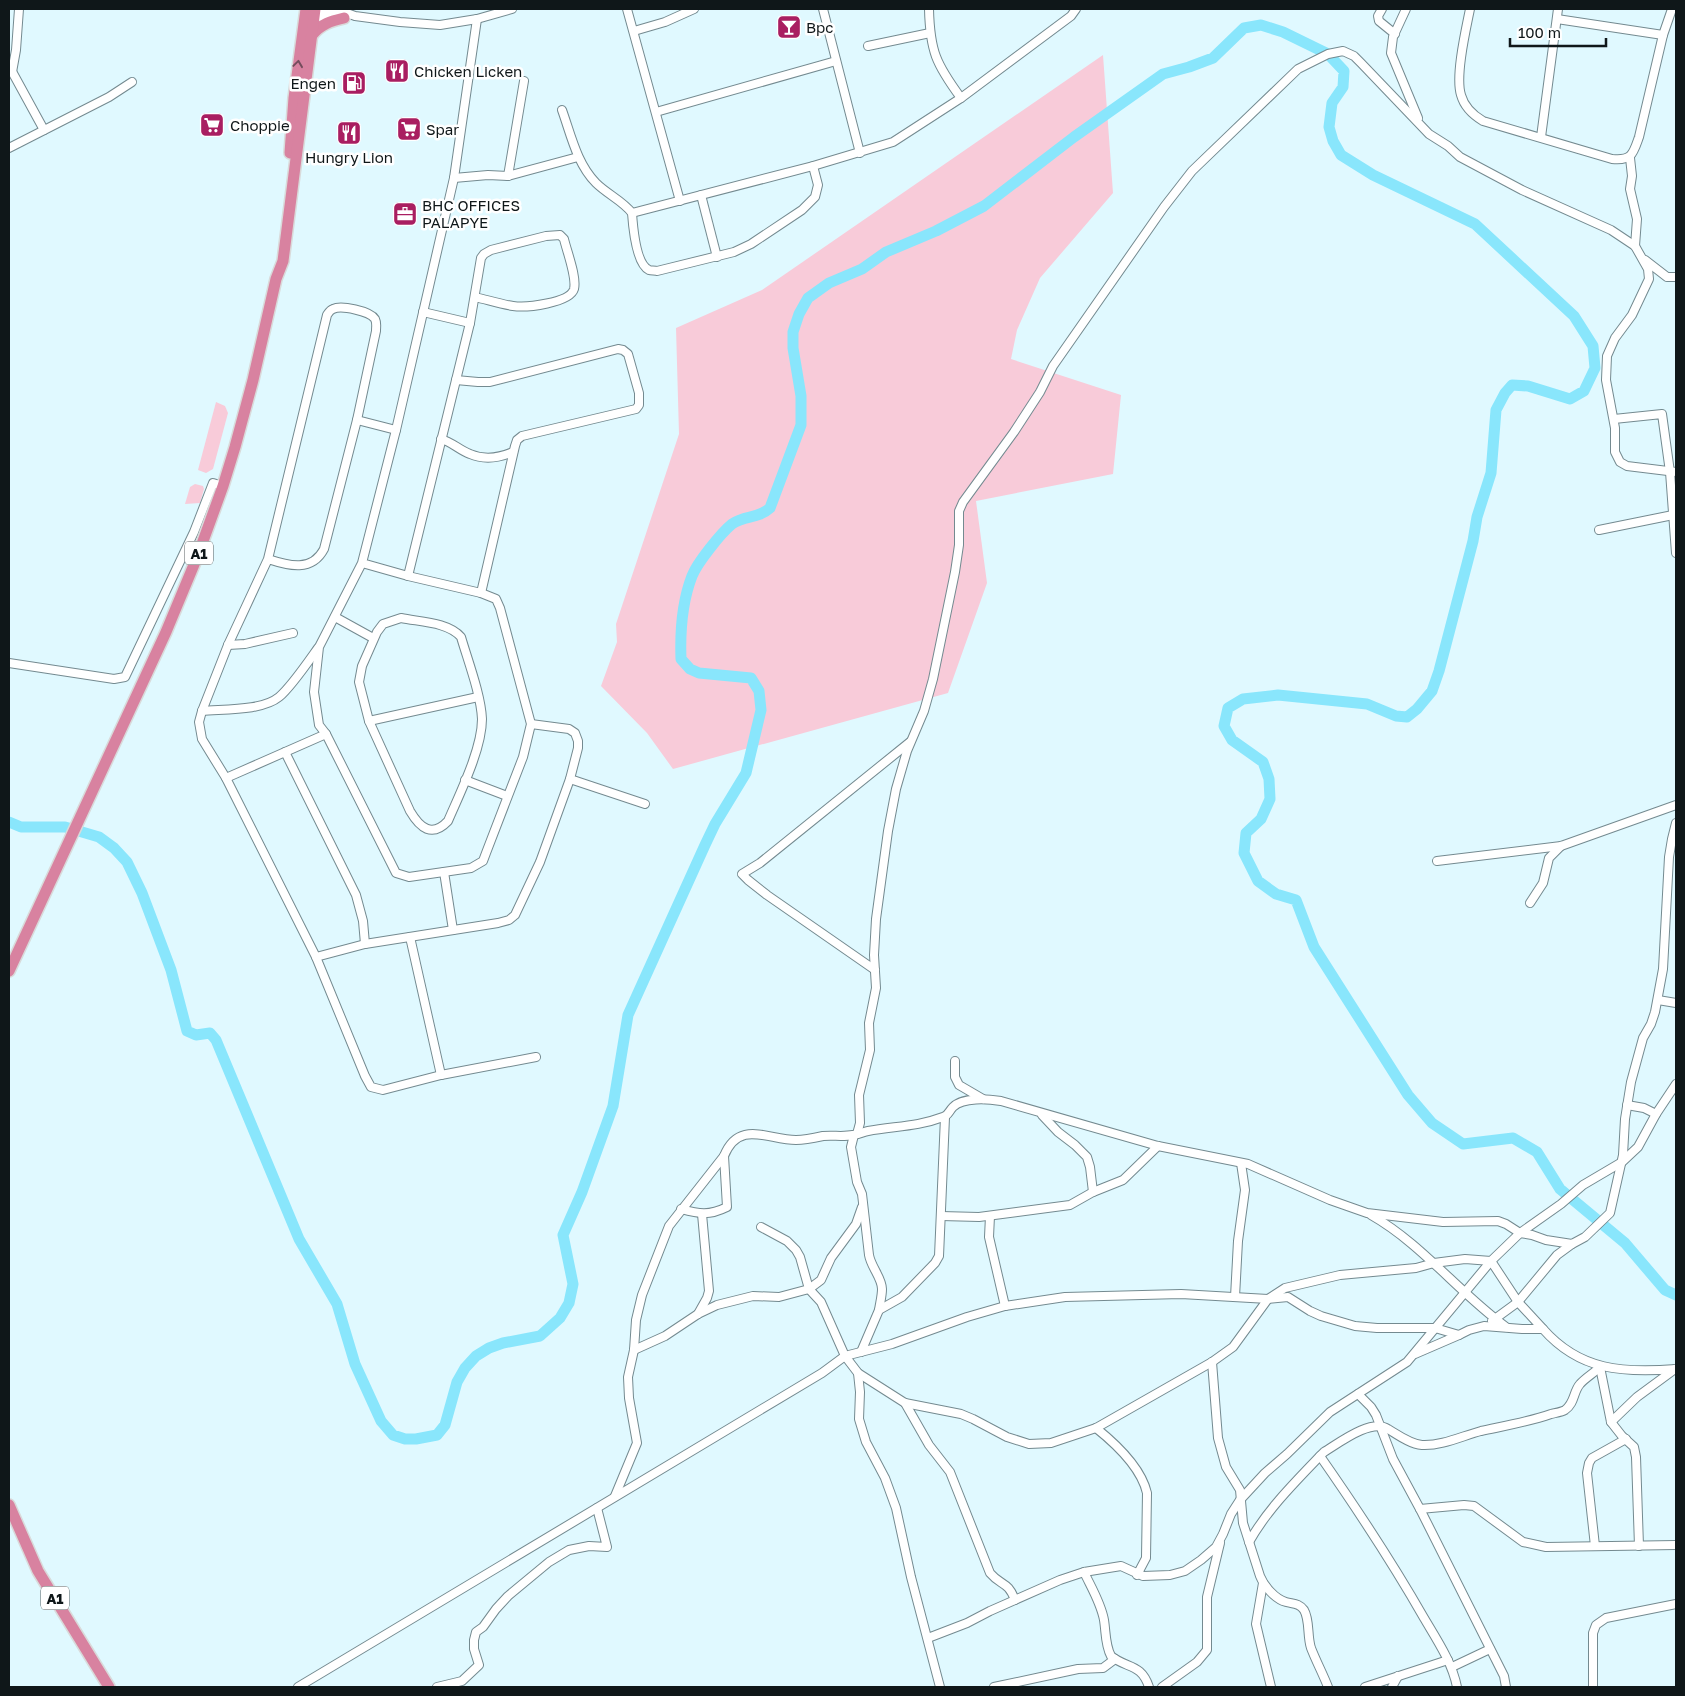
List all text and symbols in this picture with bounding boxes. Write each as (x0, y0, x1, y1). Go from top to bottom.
bar icon: Bpc (776, 14, 802, 40)
scale bar (1510, 15, 1606, 47)
place label: Bpc (806, 18, 833, 36)
text: 100 m (1518, 23, 1561, 41)
restaurant icon: Chicken Licken (384, 58, 410, 84)
one-way arrow (293, 59, 303, 68)
place label: Chicken Licken (414, 62, 522, 80)
fuel station icon: Engen (341, 70, 367, 96)
place label: Engen (290, 74, 336, 92)
supermarket icon: Choppie (199, 112, 225, 138)
place label: Choppie (230, 116, 290, 134)
supermarket icon: Spar (396, 116, 422, 142)
restaurant icon: Hungry Lion (336, 120, 362, 146)
place label: Spar (426, 120, 459, 138)
place label: Hungry Lion (305, 148, 393, 166)
place label: BHC OFFICES PALAPYE (422, 196, 520, 231)
office icon: BHC OFFICES PALAPYE (392, 201, 418, 227)
road number: A1 (185, 542, 213, 564)
road number: A1 (41, 1586, 69, 1610)

